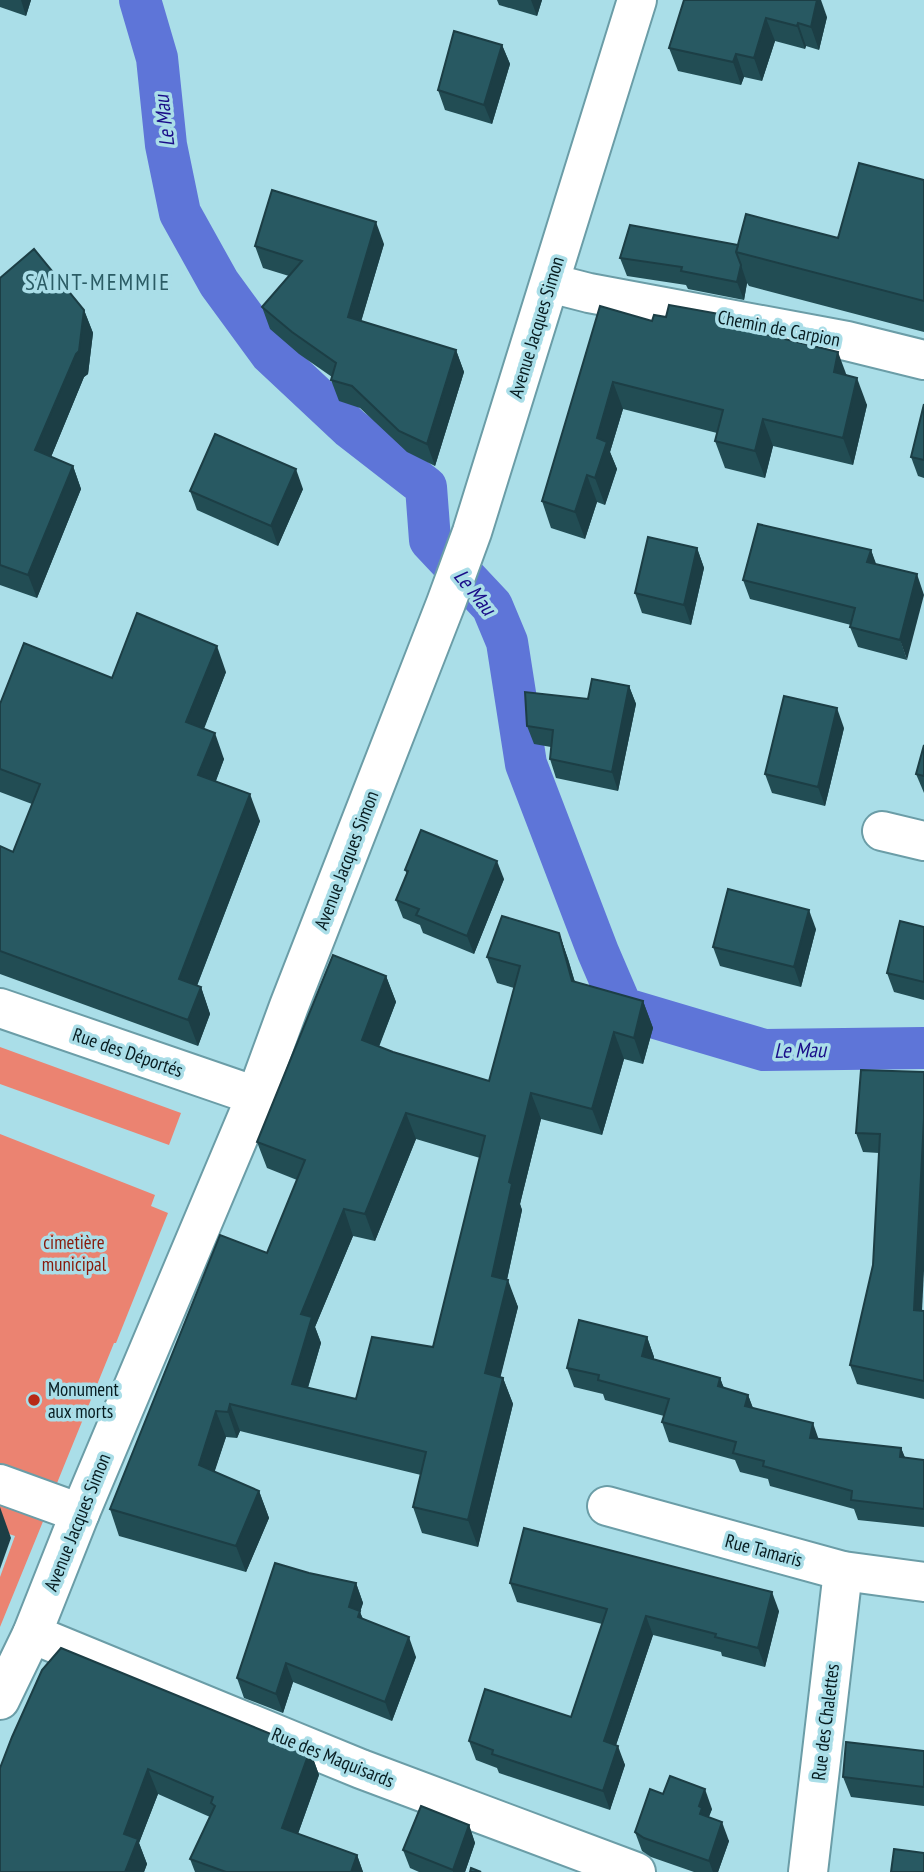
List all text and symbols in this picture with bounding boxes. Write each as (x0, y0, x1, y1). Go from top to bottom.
water label: Le Mau (147, 92, 181, 148)
street label: Avenue Jacques Simon (503, 253, 569, 401)
district label: SAINT-MEMMIE (25, 267, 171, 296)
street label: Chemin de Carpion (716, 304, 842, 352)
water label: Le Mau (448, 563, 503, 622)
street label: Avenue Jacques Simon (309, 787, 383, 933)
street label: Rue des Déportés (70, 1022, 186, 1082)
water label: Le Mau (774, 1036, 828, 1064)
park label: cimetière municipal (42, 1230, 107, 1276)
place label: Monument aux morts (48, 1377, 119, 1423)
marker: Monument aux morts (26, 1392, 42, 1408)
street label: Avenue Jacques Simon (38, 1450, 116, 1594)
street label: Rue Tamaris (723, 1528, 805, 1572)
street label: Rue des Chalettes (806, 1662, 844, 1782)
street label: Rue des Maquisards (268, 1722, 398, 1792)

